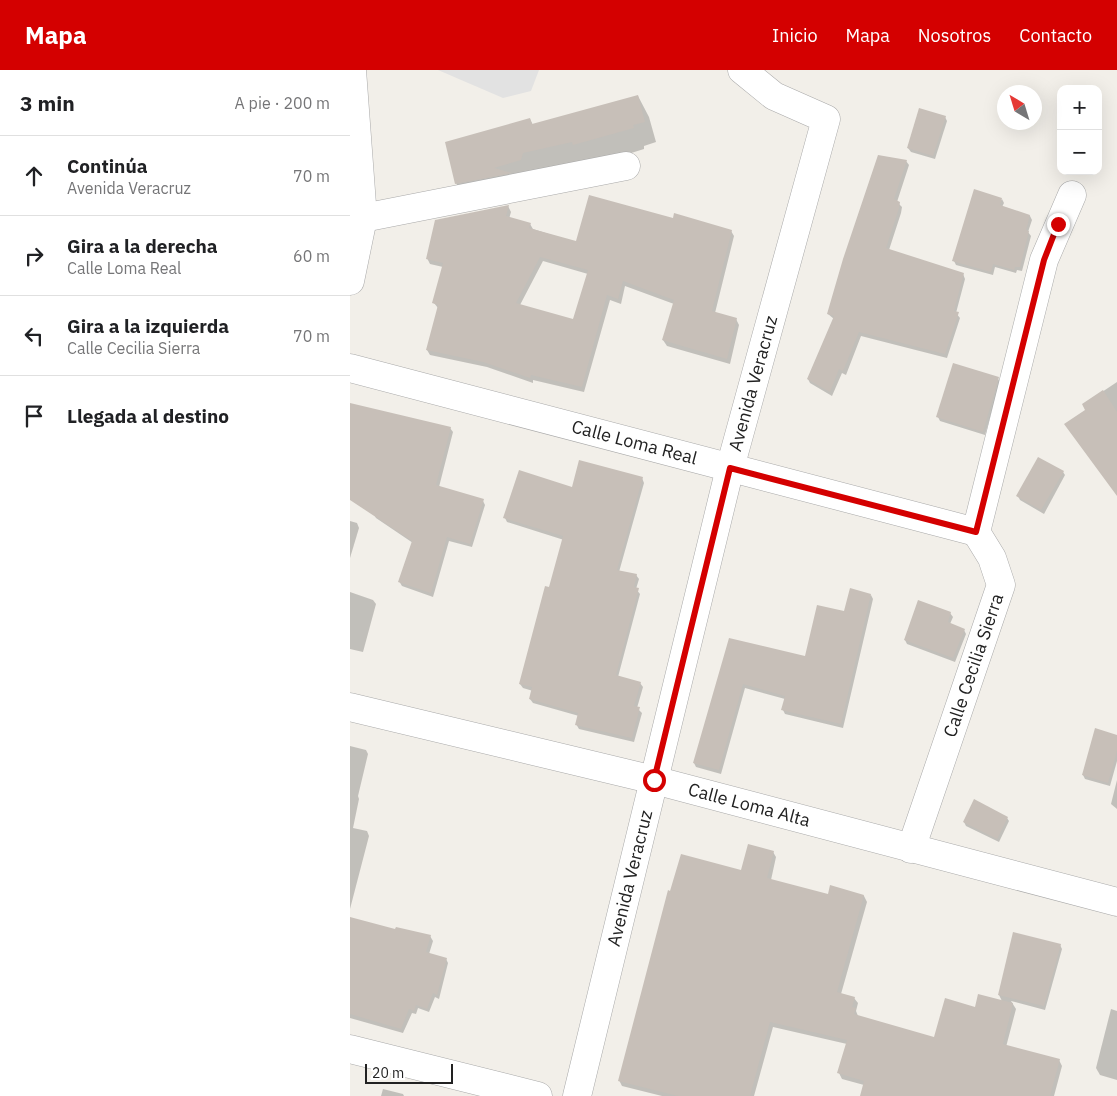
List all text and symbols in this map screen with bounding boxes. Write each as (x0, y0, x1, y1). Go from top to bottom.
text: Mapa (25, 19, 87, 51)
text: Inicio (772, 24, 818, 47)
text: Mapa (846, 24, 890, 47)
text: Nosotros (918, 24, 991, 47)
text: Contacto (1019, 24, 1092, 47)
north arrow (997, 85, 1042, 130)
map controls (1057, 85, 1102, 175)
button: + (1057, 85, 1102, 130)
text: 3 min (20, 89, 75, 117)
text: A pie · 200 m (235, 93, 330, 113)
button: − (1057, 130, 1102, 175)
text: Continúa (67, 154, 148, 178)
icon: ahead (20, 162, 48, 190)
text: 70 m (293, 166, 330, 186)
text: Avenida Veracruz (67, 178, 191, 198)
route end (1047, 213, 1070, 236)
text: Gira a la derecha (67, 234, 218, 258)
icon: right (20, 242, 48, 270)
text: 60 m (293, 246, 330, 266)
text: Calle Loma Real (67, 258, 181, 278)
street label: Avenida Veracruz (723, 313, 782, 454)
text: Gira a la izquierda (67, 314, 229, 338)
icon: left (20, 322, 48, 350)
text: 70 m (293, 326, 330, 346)
text: Calle Cecilia Sierra (67, 338, 200, 358)
icon: arrive (20, 402, 48, 430)
text: Llegada al destino (67, 404, 229, 428)
street label: Calle Loma Real (569, 415, 700, 470)
street label: Calle Cecilia Sierra (938, 590, 1008, 740)
route start (643, 769, 666, 792)
street label: Calle Loma Alta (686, 777, 813, 832)
street label: Avenida Veracruz (602, 808, 657, 949)
scale bar (365, 1061, 452, 1084)
text: 20 m (372, 1064, 404, 1082)

